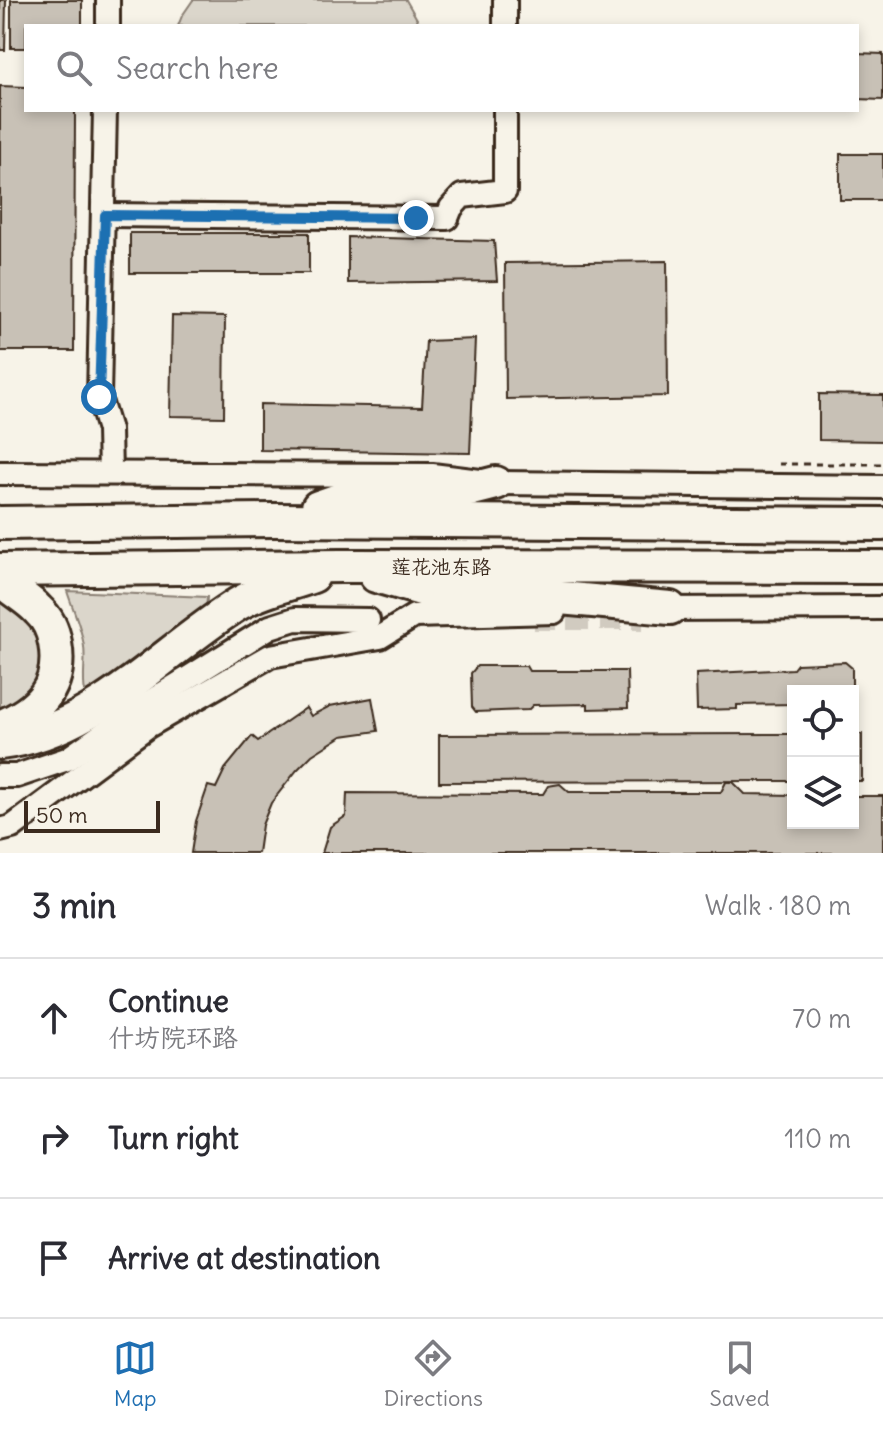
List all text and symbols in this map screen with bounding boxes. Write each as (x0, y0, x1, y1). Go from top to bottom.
search box (24, 24, 859, 112)
icon: search (52, 46, 96, 90)
text: Search here (116, 49, 279, 87)
route end (398, 200, 434, 236)
route start (81, 379, 117, 415)
street label: 莲花池东路 (391, 554, 492, 579)
map controls (787, 685, 859, 829)
button: locate (787, 685, 859, 757)
button: layers (787, 757, 859, 829)
scale bar (24, 797, 160, 833)
text: 50 m (36, 801, 88, 829)
text: 3 min (32, 884, 117, 927)
text: Walk · 180 m (705, 889, 851, 922)
text: Continue (108, 982, 229, 1020)
icon: ahead (32, 996, 76, 1040)
text: 70 m (792, 1002, 851, 1035)
text: 什坊院环路 (108, 1021, 238, 1054)
icon: right (32, 1116, 76, 1160)
text: Turn right (108, 1119, 239, 1157)
text: 110 m (784, 1122, 851, 1155)
icon: arrive (32, 1236, 76, 1280)
text: Arrive at destination (108, 1239, 380, 1277)
tab: Map (113, 1336, 157, 1412)
tab: Directions (384, 1336, 483, 1412)
tab: Saved (709, 1336, 770, 1412)

